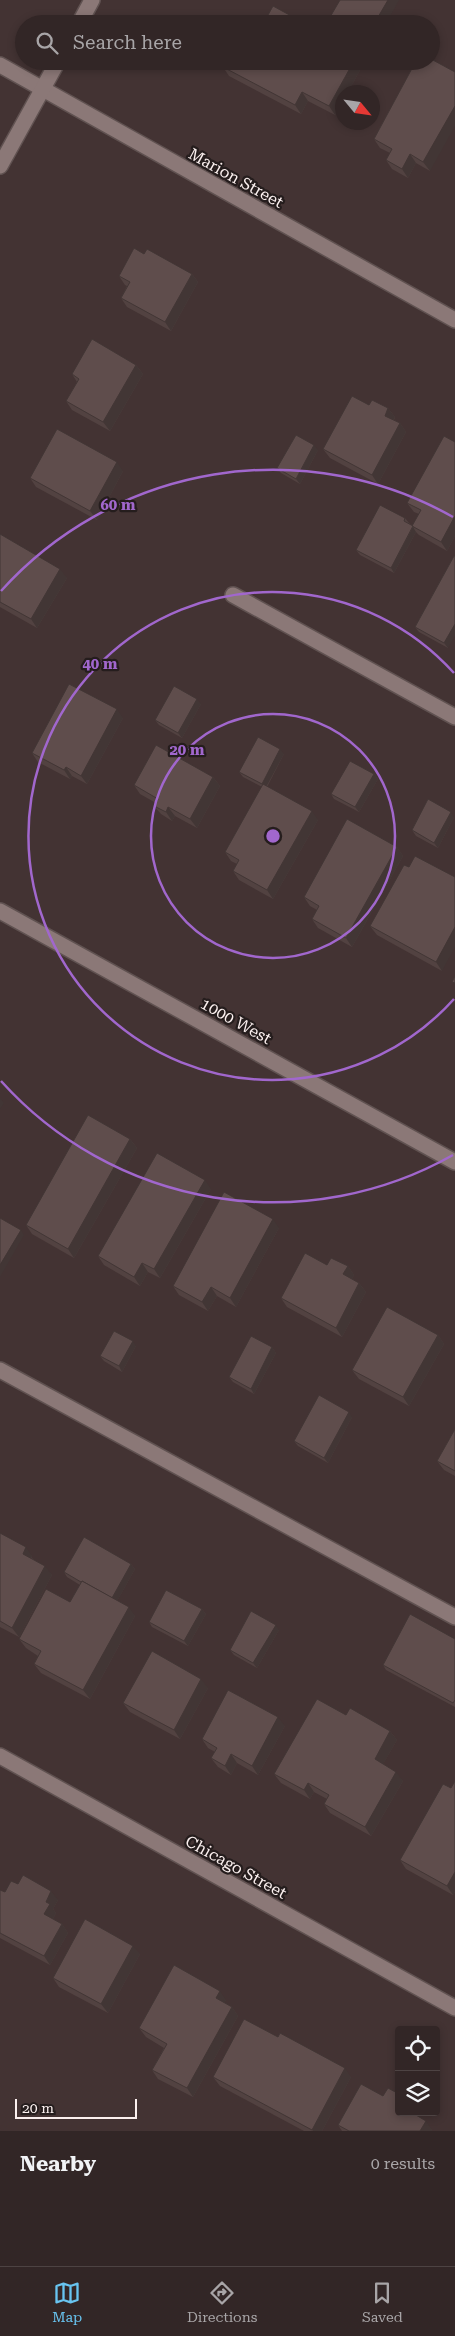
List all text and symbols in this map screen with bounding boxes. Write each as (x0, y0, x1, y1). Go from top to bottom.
search box (15, 15, 440, 70)
icon: search (33, 29, 61, 57)
text: Search here (73, 31, 182, 54)
north arrow (335, 85, 380, 130)
street label: Marion Street (185, 144, 287, 212)
text: 60 m (100, 496, 136, 514)
text: 40 m (82, 655, 118, 673)
text: 20 m (169, 741, 205, 759)
centre of rings (264, 827, 282, 845)
street label: 1000 West (197, 994, 275, 1048)
street label: Chicago Street (182, 1831, 290, 1903)
map controls (395, 2026, 440, 2116)
button: locate (395, 2026, 440, 2071)
button: layers (395, 2071, 440, 2116)
scale bar (15, 2096, 138, 2119)
text: 20 m (22, 2100, 54, 2116)
text: Nearby (20, 2152, 96, 2176)
text: 0 results (371, 2154, 435, 2173)
tab: Map (52, 2279, 82, 2325)
tab: Directions (187, 2279, 257, 2325)
tab: Saved (362, 2279, 403, 2325)

